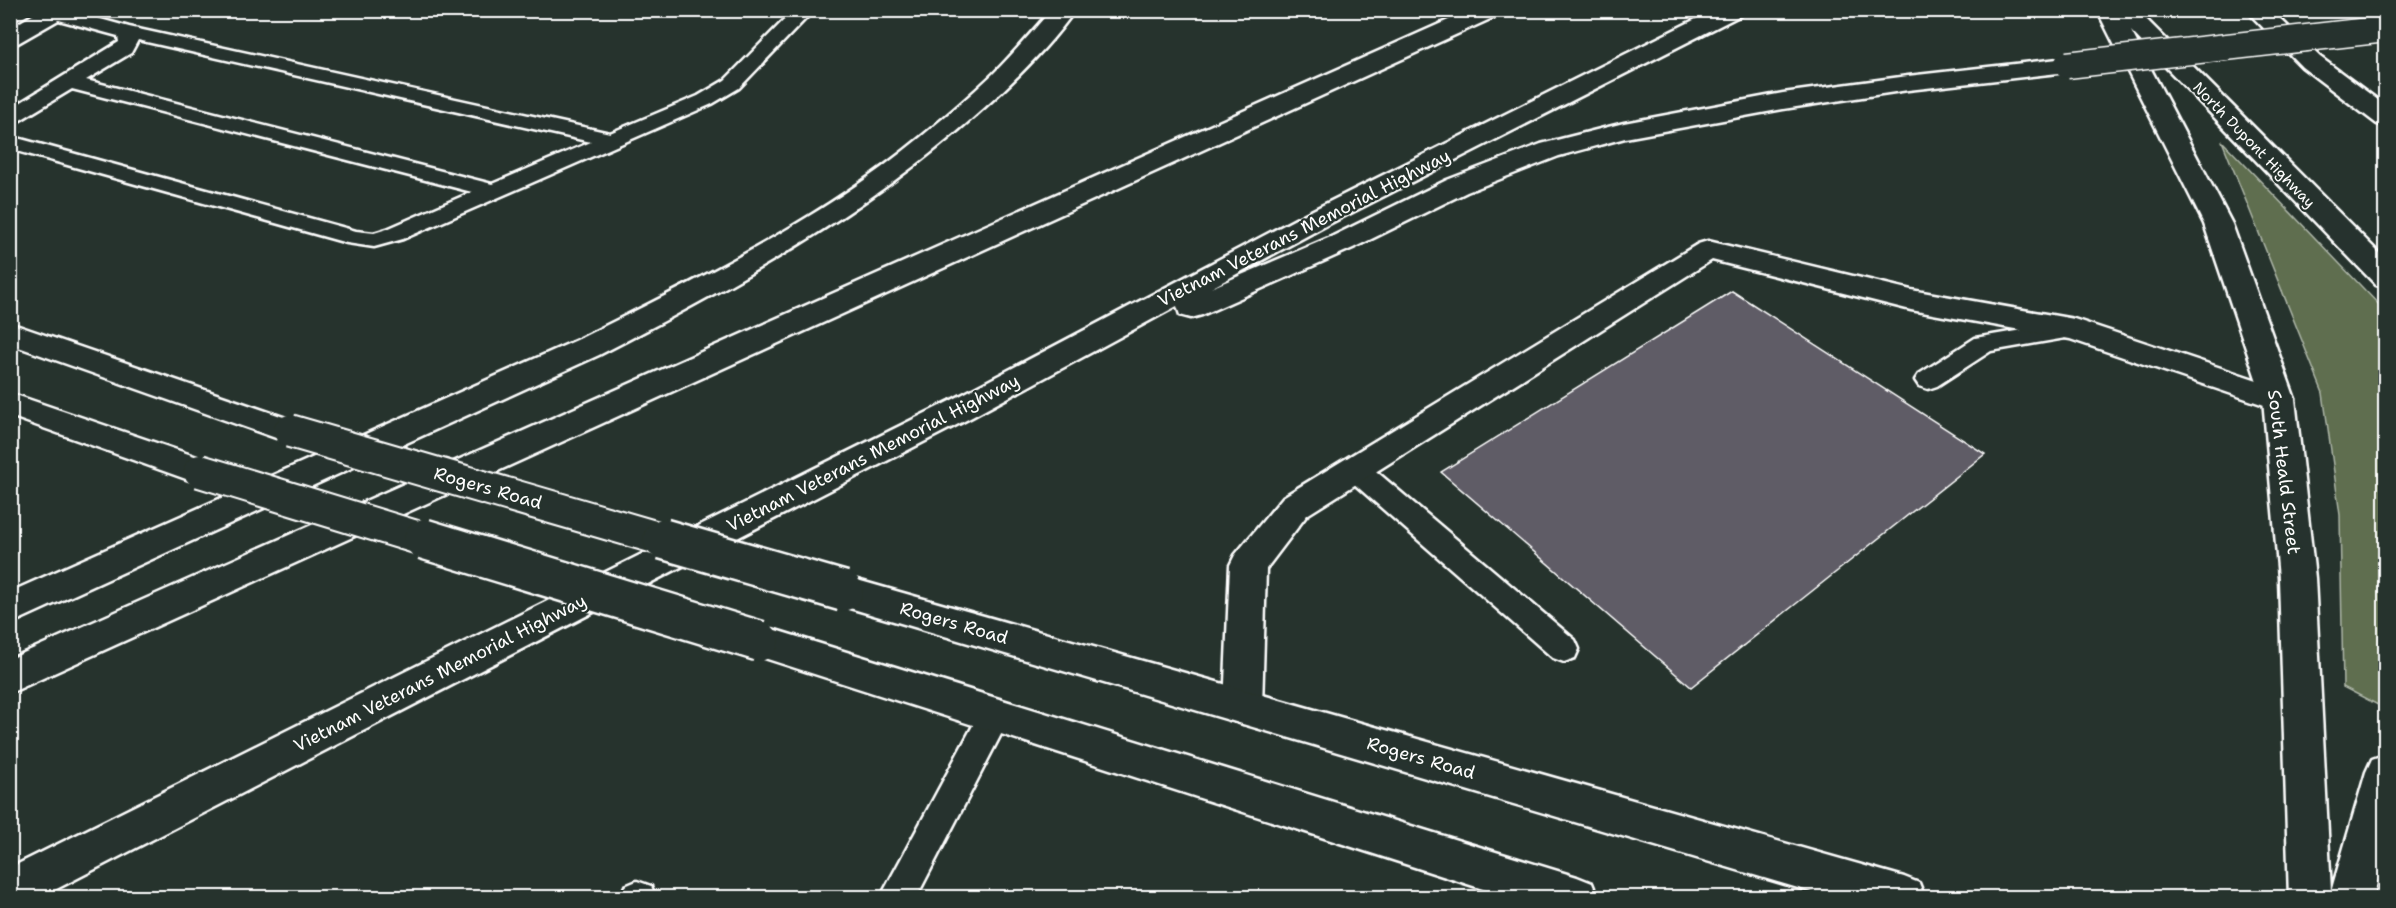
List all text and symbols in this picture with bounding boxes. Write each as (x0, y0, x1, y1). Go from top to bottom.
street label: North Dupont Highway (2188, 78, 2320, 212)
street label: Vietnam Veterans Memorial Highway (1154, 143, 1454, 313)
street label: Vietnam Veterans Memorial Highway (723, 368, 1023, 538)
street label: South Heald Street (2262, 388, 2306, 556)
street label: Rogers Road (431, 461, 545, 515)
street label: Vietnam Veterans Memorial Highway (290, 588, 590, 758)
street label: Rogers Road (897, 596, 1011, 650)
street label: Rogers Road (1364, 731, 1478, 785)

